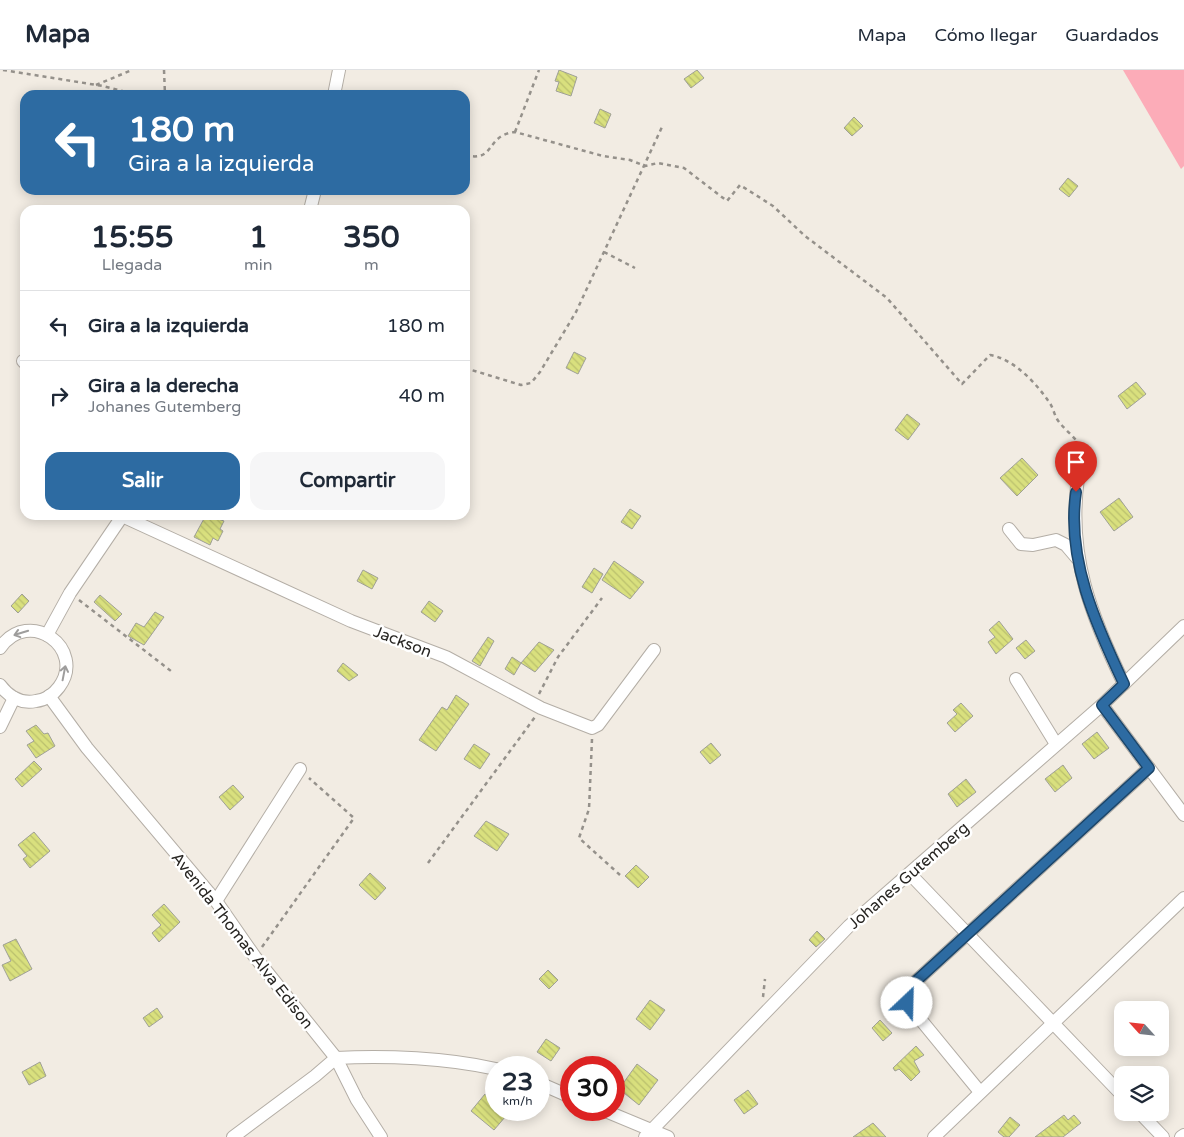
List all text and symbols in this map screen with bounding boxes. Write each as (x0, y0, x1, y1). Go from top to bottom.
text: Mapa (25, 20, 90, 49)
text: Mapa (857, 24, 906, 46)
text: Cómo llegar (934, 24, 1037, 46)
text: Guardados (1065, 24, 1159, 46)
text: 180 m (128, 109, 235, 151)
icon: left (45, 110, 110, 175)
text: Gira a la izquierda (128, 151, 314, 177)
text: 15:55 (90, 219, 174, 256)
text: 1 (249, 219, 268, 256)
text: 350 (343, 219, 400, 256)
text: Llegada (102, 255, 162, 275)
text: min (244, 255, 273, 275)
text: m (364, 255, 379, 275)
icon: left (45, 312, 73, 340)
text: Gira a la izquierda (88, 315, 249, 337)
text: 180 m (387, 315, 445, 337)
text: Gira a la derecha (88, 375, 239, 397)
icon: right (45, 382, 73, 410)
text: 40 m (399, 385, 445, 407)
text: Johanes Gutemberg (88, 397, 241, 417)
pin (1055, 441, 1097, 492)
icon: arrive (1062, 448, 1090, 476)
button: Salir (45, 452, 240, 510)
button: Compartir (250, 452, 445, 510)
street label: Jackson (371, 622, 435, 662)
one-way arrow (13, 628, 29, 638)
one-way arrow (60, 665, 70, 681)
street label: Johanes Gutemberg (844, 818, 973, 934)
street label: Avenida Thomas Alva Edison (167, 848, 318, 1033)
position arrow (880, 976, 932, 1028)
north arrow (1114, 1001, 1169, 1056)
map controls (1114, 1001, 1169, 1121)
speed limit sign: 30 (560, 1056, 625, 1121)
button: layers (1114, 1066, 1169, 1121)
text: 23 (502, 1067, 533, 1097)
text: km/h (502, 1094, 533, 1108)

